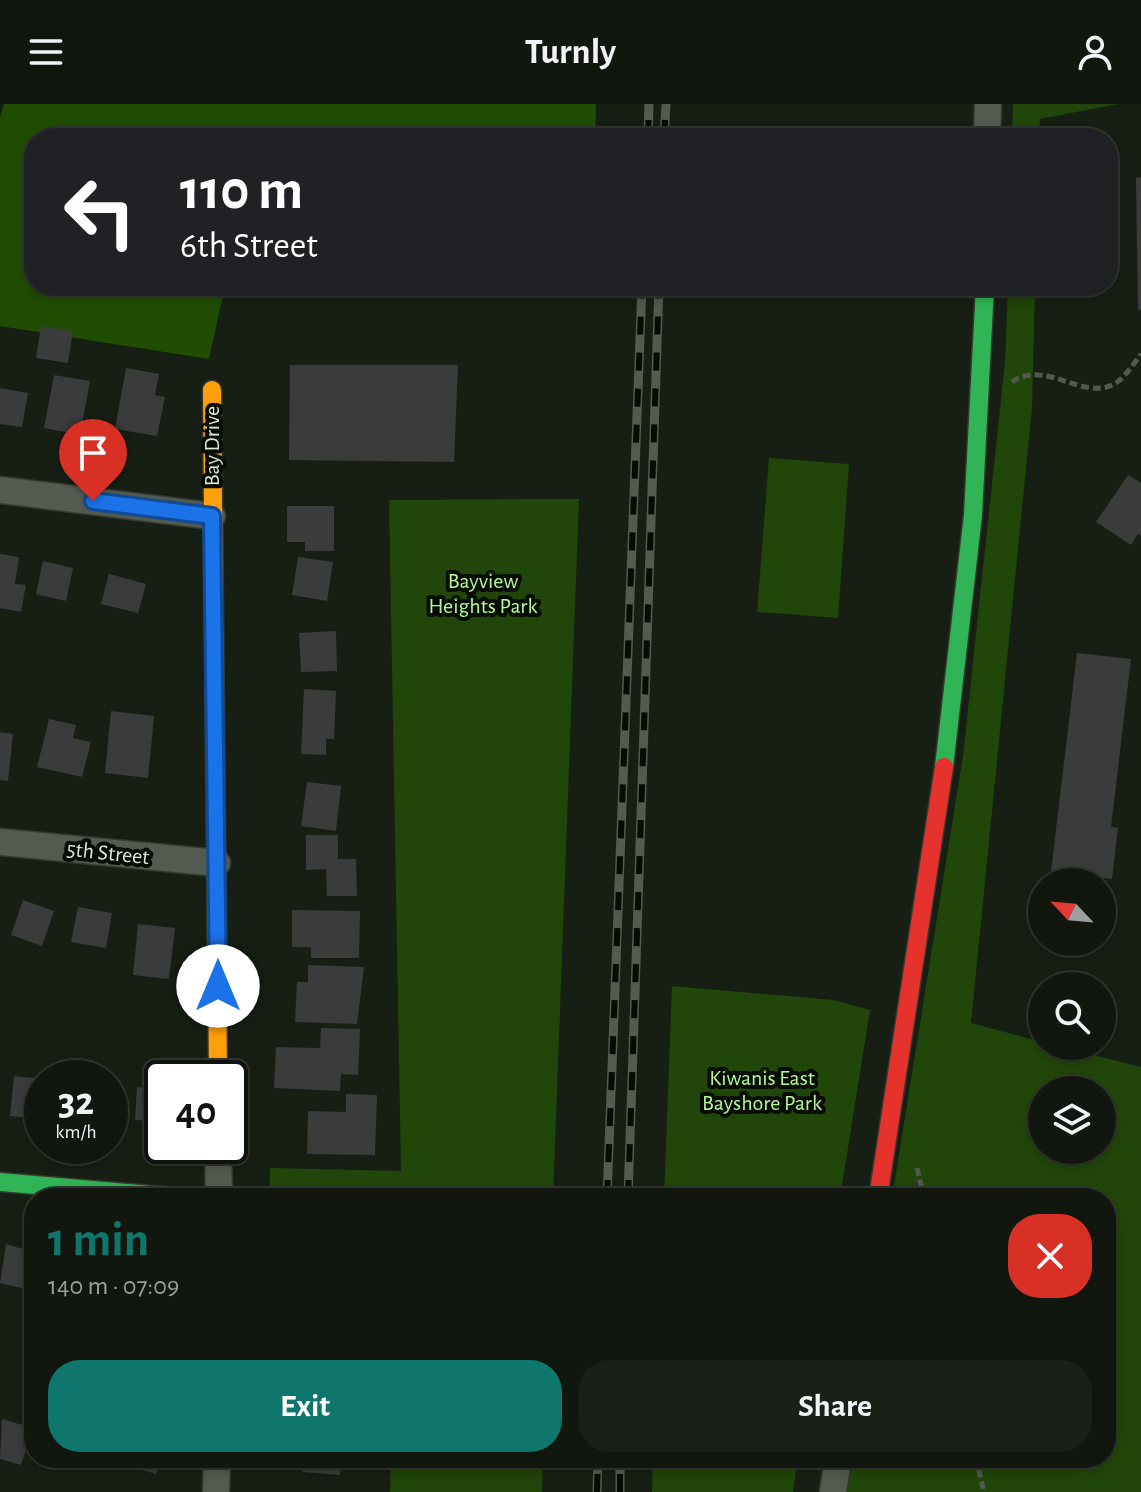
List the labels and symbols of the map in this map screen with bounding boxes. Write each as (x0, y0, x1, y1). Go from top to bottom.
street label: Bay Drive (201, 406, 223, 486)
pin (59, 419, 127, 501)
park label: Bayview Heights Park (429, 570, 538, 617)
street label: 5th Street (66, 838, 150, 868)
north arrow (1028, 868, 1116, 956)
position arrow (176, 944, 260, 1028)
speed limit sign: 40 (144, 1060, 248, 1164)
park label: Kiwanis East Bayshore Park (702, 1067, 822, 1114)

